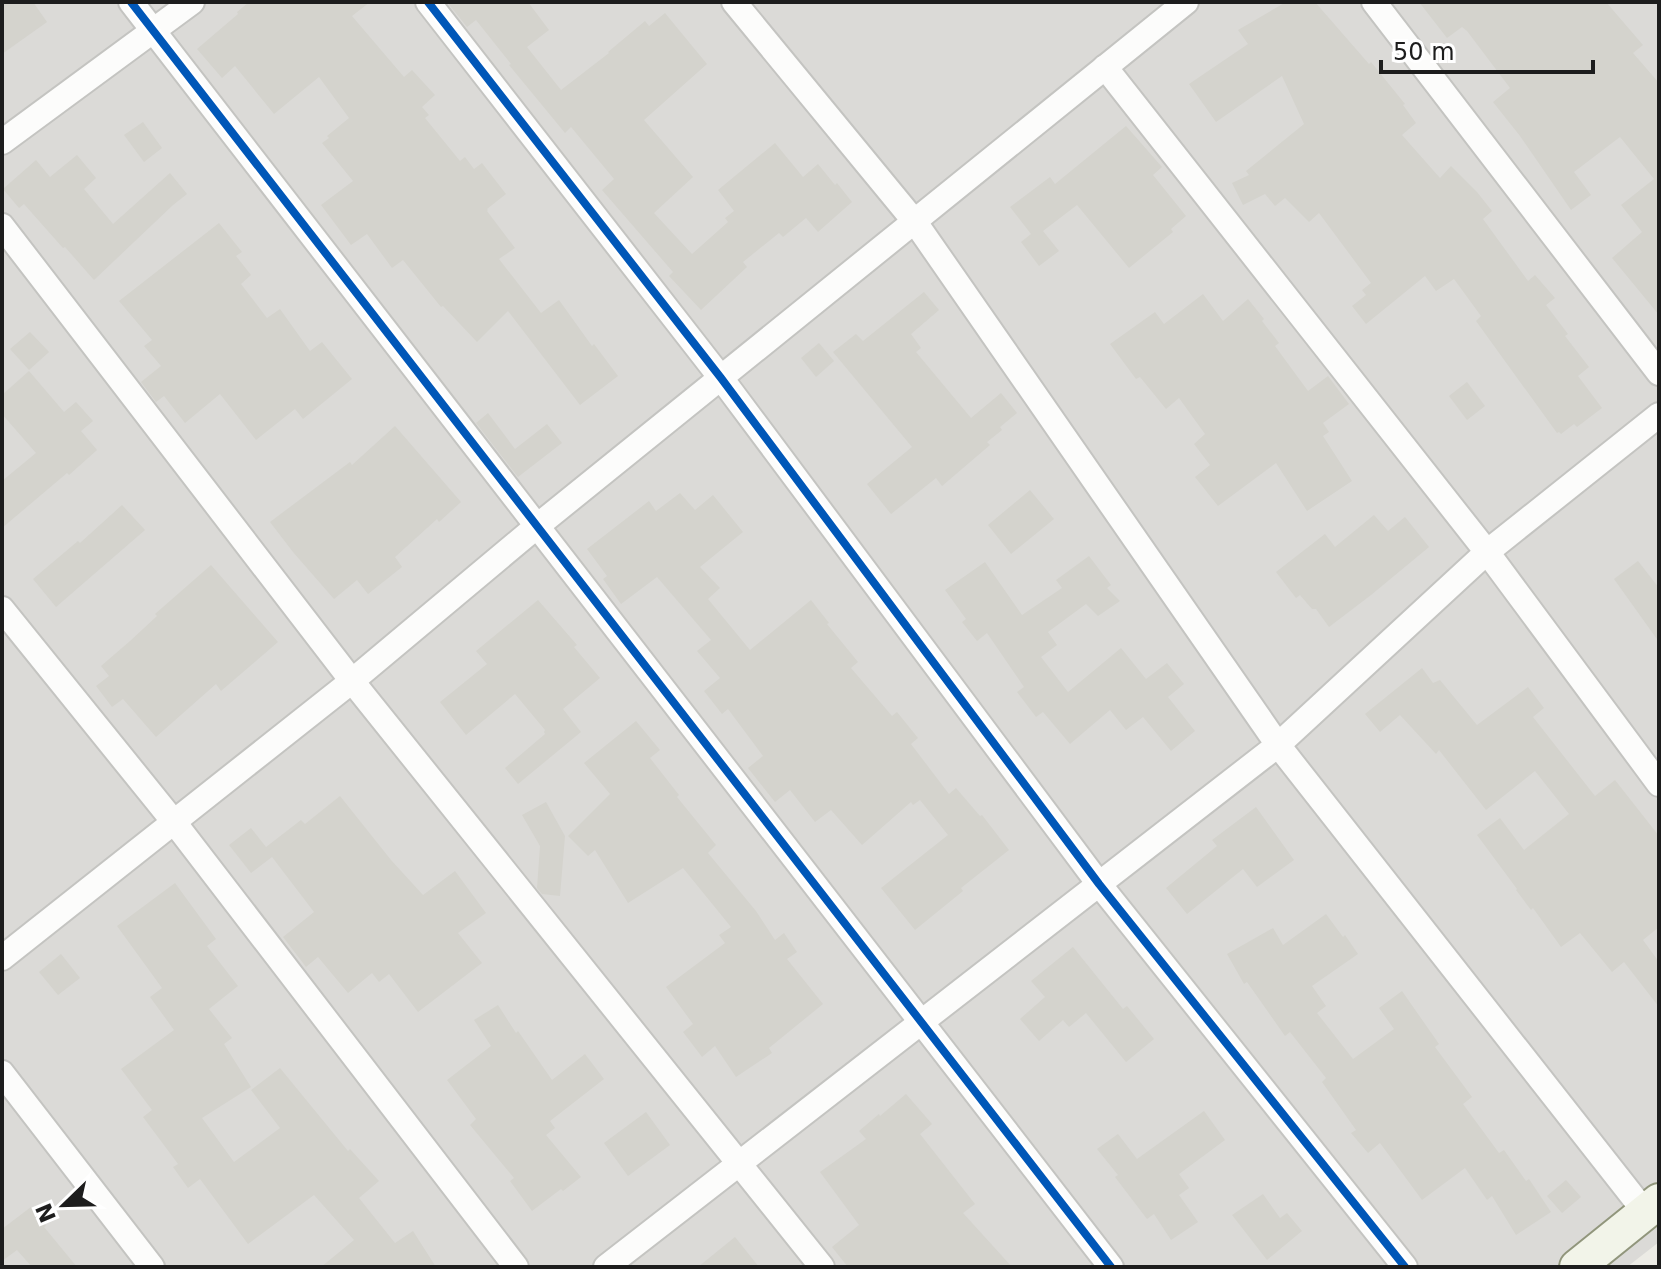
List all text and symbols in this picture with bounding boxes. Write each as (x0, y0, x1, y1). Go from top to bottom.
scale bar (1381, 24, 1593, 74)
text: 50 m (1393, 38, 1455, 66)
north arrow (24, 1165, 104, 1245)
text: N (31, 1199, 61, 1226)

